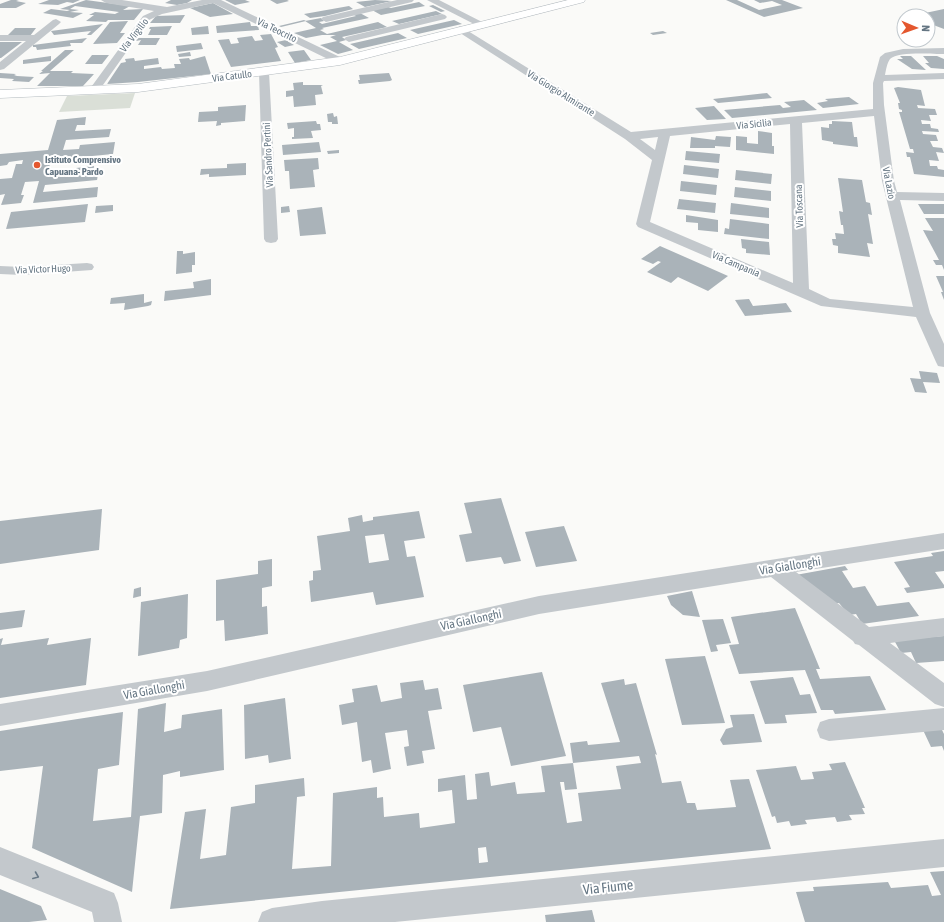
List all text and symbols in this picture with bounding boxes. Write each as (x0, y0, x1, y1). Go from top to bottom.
north arrow (896, 8, 936, 48)
street label: Via Virgilio (118, 16, 151, 54)
street label: Via Teocrito (255, 16, 299, 44)
text: N (920, 25, 932, 32)
street label: Via Catullo (211, 68, 253, 84)
street label: Via Giorgio Almirante (525, 68, 597, 118)
street label: Via Sicilia (736, 117, 772, 131)
street label: Via Sandro Pertini (261, 122, 275, 188)
place label: Istituto Comprensivo Capuana- Pardo (45, 154, 121, 177)
marker: Istituto Comprensivo Capuana- Pardo (32, 160, 42, 170)
street label: Via Lazio (881, 166, 898, 200)
street label: Via Toscana (793, 184, 805, 228)
street label: Via Campania (710, 249, 762, 279)
street label: Via Victor Hugo (15, 263, 71, 275)
street label: Via Giallonghi (758, 554, 822, 578)
street label: Via Giallonghi (439, 607, 503, 633)
street label: Via Giallonghi (122, 678, 186, 702)
one-way arrow (32, 871, 40, 879)
street label: Via Fiume (582, 876, 634, 898)

